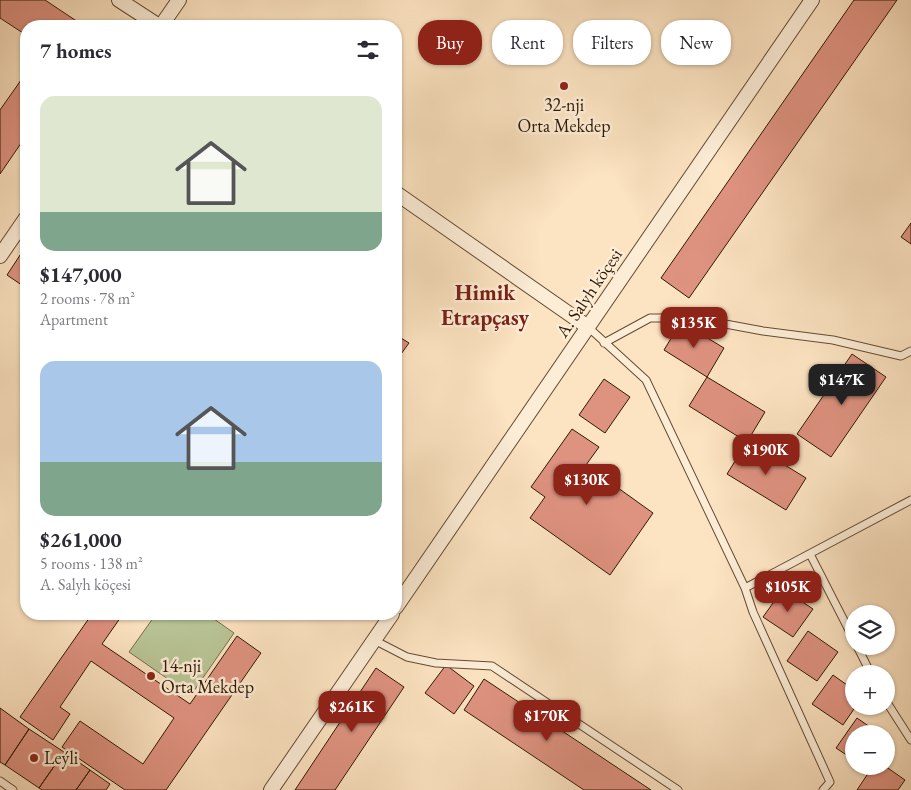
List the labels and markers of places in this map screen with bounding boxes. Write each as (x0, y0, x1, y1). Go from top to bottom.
marker: 32-nji Orta Mekdep (558, 80, 570, 92)
place label: 32-nji Orta Mekdep (518, 93, 610, 137)
pin: $135K (659, 306, 729, 349)
pin: $147K (807, 364, 877, 406)
pin: $190K (731, 434, 801, 476)
pin: $130K (552, 464, 622, 506)
pin: $105K (753, 570, 823, 613)
place label: 14-nji Orta Mekdep (161, 654, 254, 698)
marker: 14-nji Orta Mekdep (145, 670, 157, 682)
pin: $261K (317, 690, 387, 733)
pin: $170K (512, 700, 582, 742)
place label: Leýli (44, 746, 79, 769)
marker: Leýli (28, 752, 40, 764)

